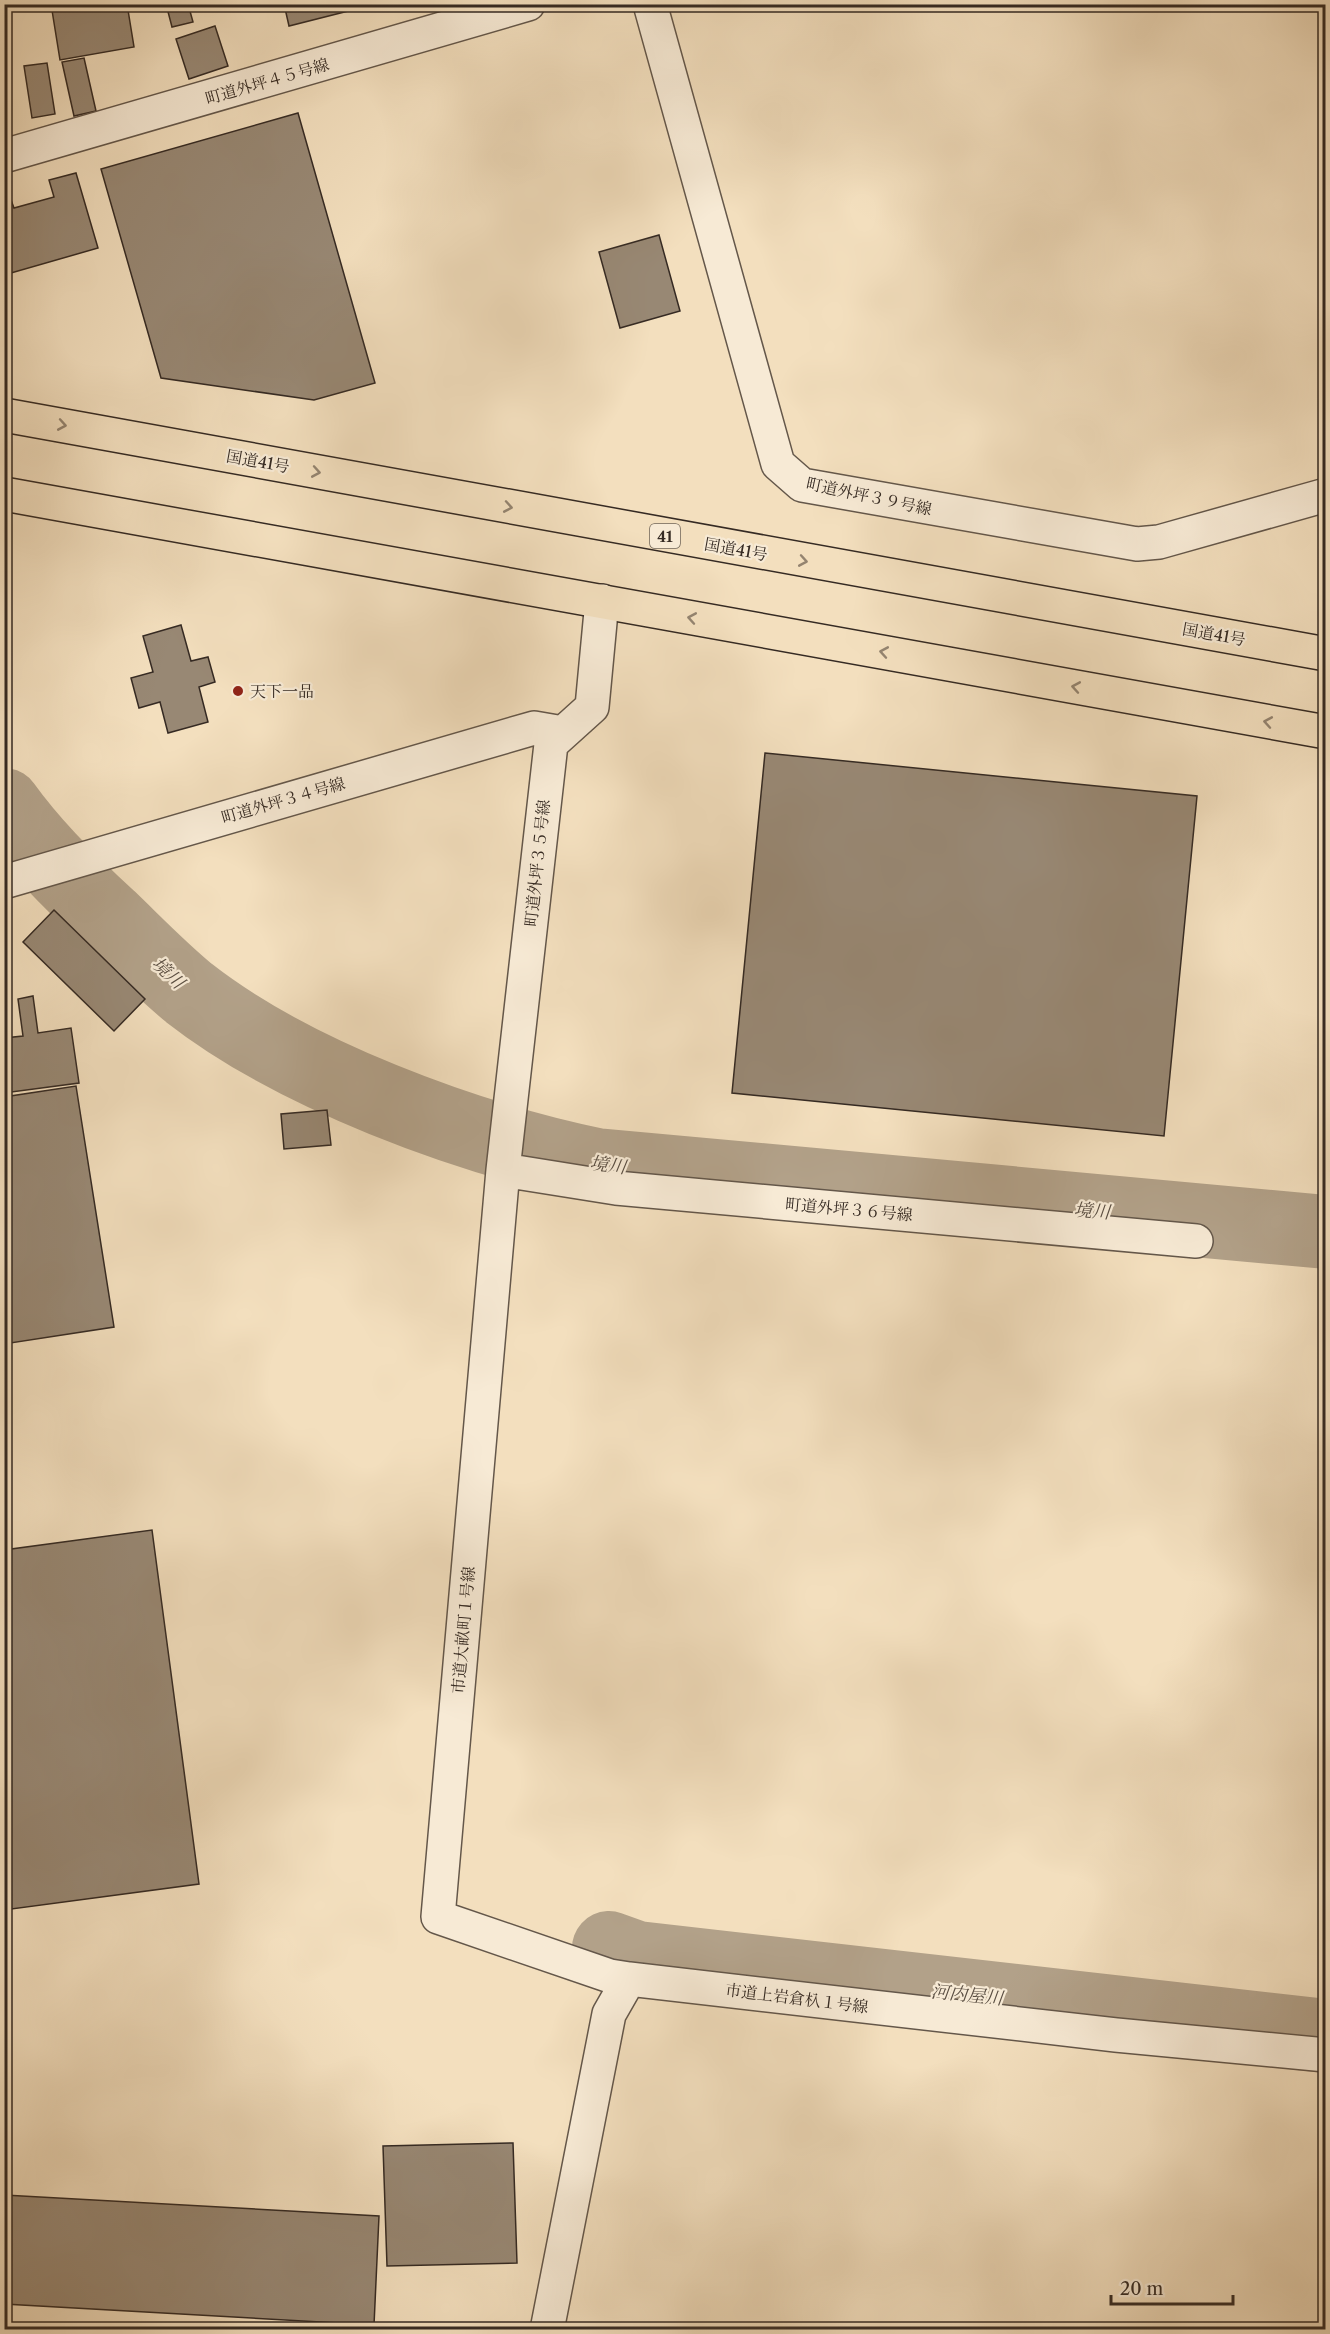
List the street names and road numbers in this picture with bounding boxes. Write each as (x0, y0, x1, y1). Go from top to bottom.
street label: 町道外坪４５号線 (203, 54, 331, 108)
street label: 国道41号 (225, 446, 291, 476)
street label: 町道外坪３９号線 (804, 473, 934, 519)
road number: 41 (650, 524, 680, 548)
street label: 国道41号 (703, 534, 769, 564)
street label: 国道41号 (1181, 619, 1247, 649)
street label: 町道外坪３４号線 (219, 773, 347, 827)
street label: 町道外坪３５号線 (520, 798, 554, 928)
street label: 町道外坪３６号線 (784, 1193, 914, 1225)
street label: 市道大畝町１号線 (447, 1565, 479, 1695)
street label: 市道上岩倉杁１号線 (724, 1979, 870, 2017)

